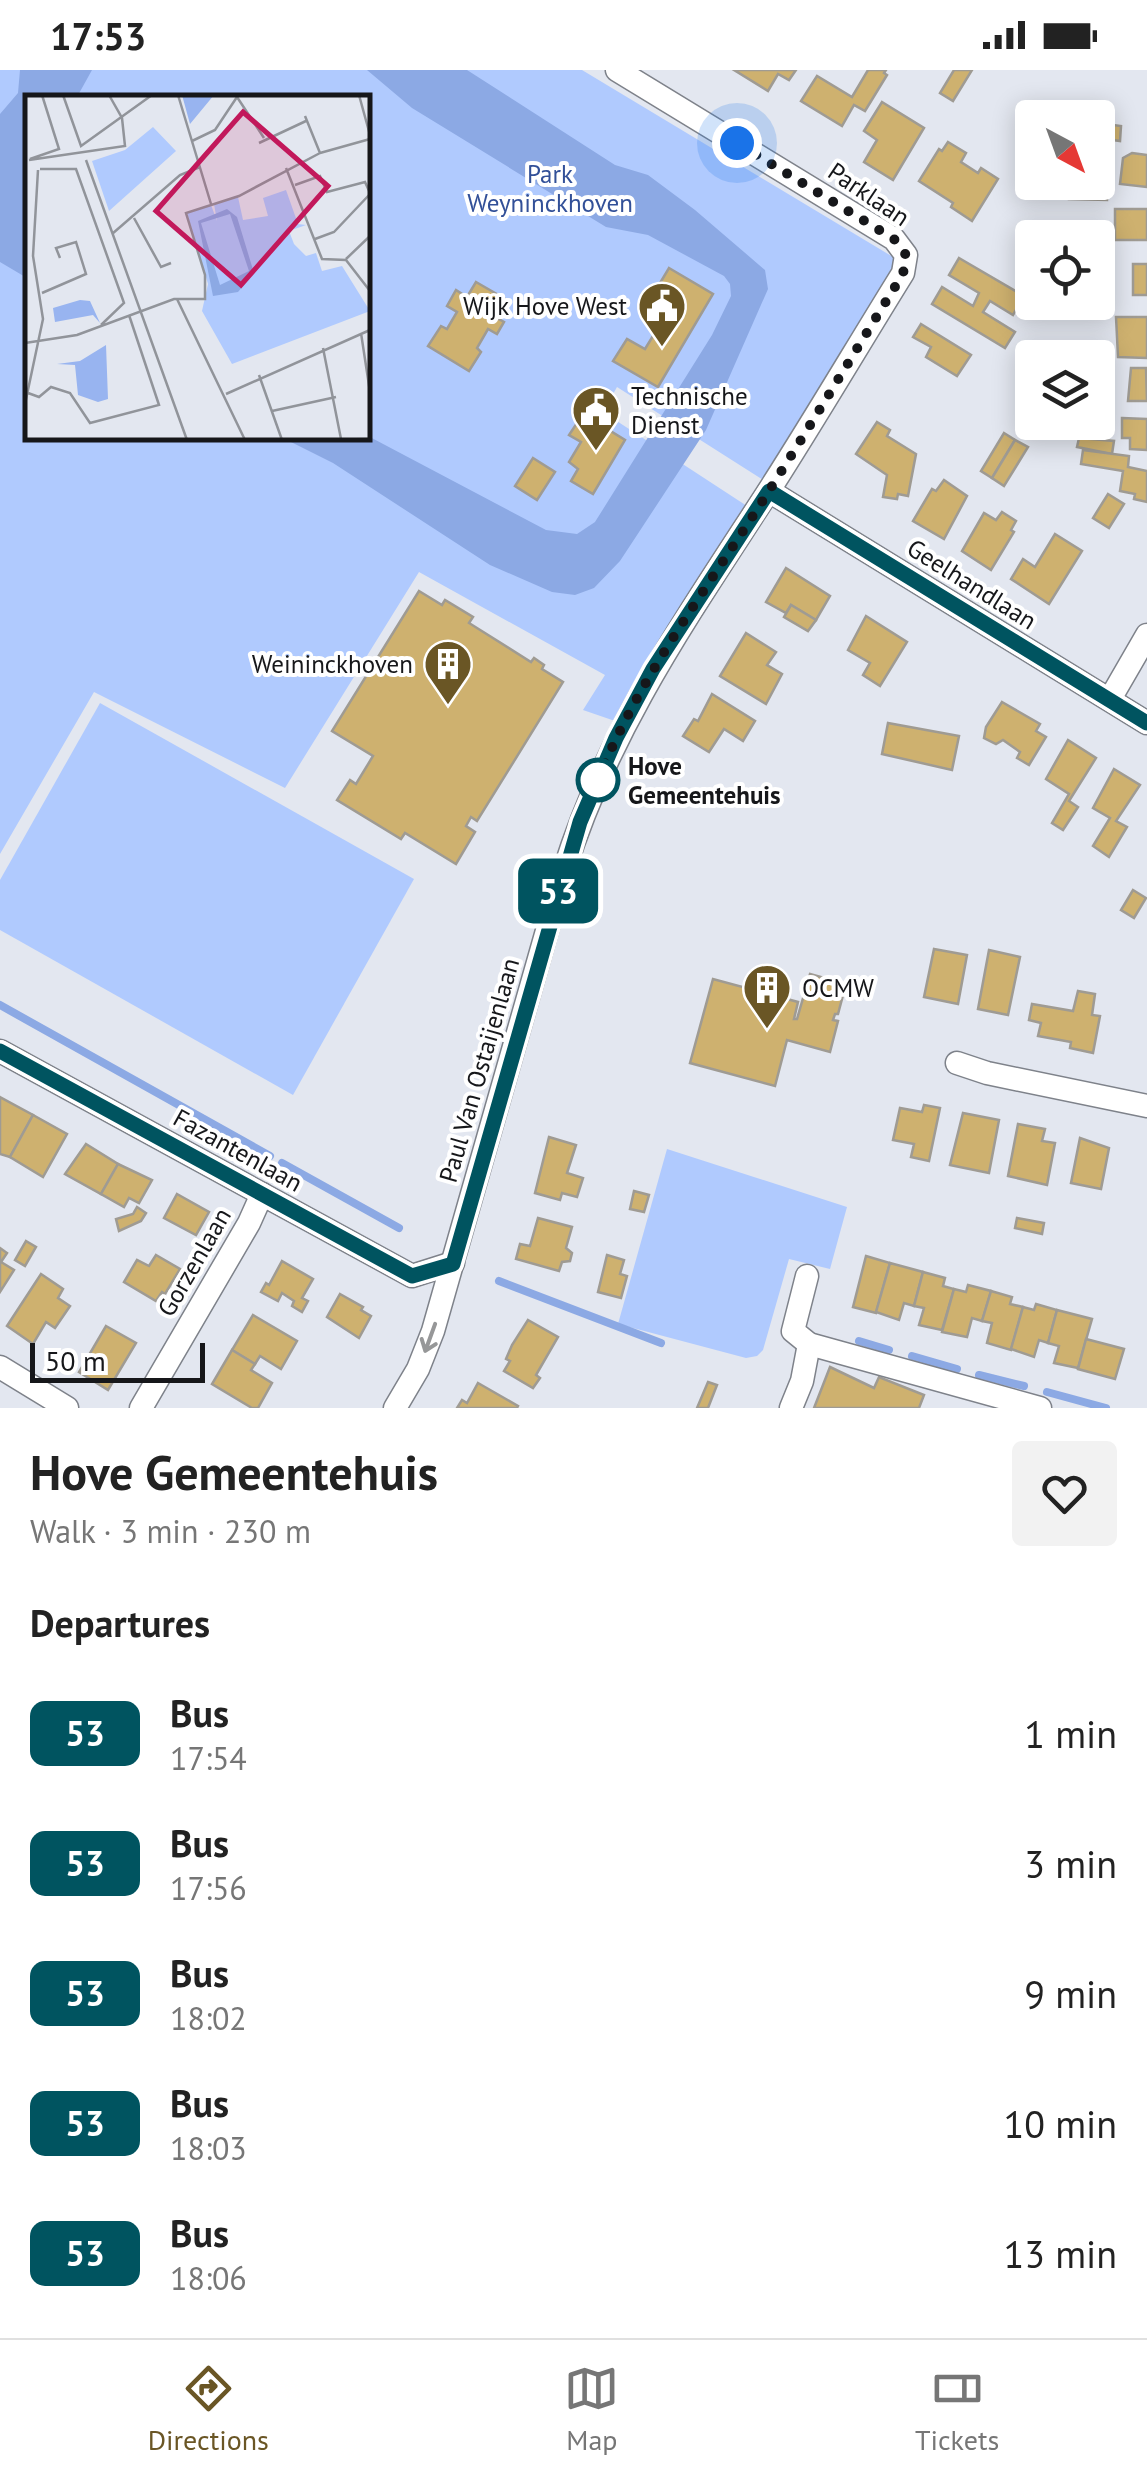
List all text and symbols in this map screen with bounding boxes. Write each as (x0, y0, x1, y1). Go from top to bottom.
text: 17:53 (50, 11, 146, 60)
inset map (25, 95, 370, 440)
north arrow (1015, 100, 1115, 200)
map controls (1015, 100, 1115, 440)
your location (712, 118, 762, 168)
street label: Parklaan (822, 155, 916, 233)
park label: Park Weyninckhoven (467, 158, 633, 219)
button: locate (1015, 220, 1115, 320)
public building icon: Wijk Hove West (636, 280, 688, 348)
place label: Wijk Hove West (463, 290, 628, 322)
button: layers (1015, 340, 1115, 440)
place label: Technische Dienst (631, 380, 748, 441)
public building icon: Technische Dienst (570, 384, 622, 452)
street label: Geelhandlaan (901, 532, 1043, 636)
building icon: Weininckhoven (422, 638, 474, 706)
place label: Weininckhoven (252, 648, 413, 680)
place label: Hove Gemeentehuis (628, 750, 781, 811)
marker: Hove Gemeentehuis (577, 759, 619, 801)
line badge: 53 (513, 858, 603, 924)
text: 53 (538, 868, 578, 914)
street label: Paul Van Ostaijenlaan (432, 954, 526, 1186)
building icon: OCMW (741, 962, 793, 1030)
place label: OCMW (802, 972, 874, 1004)
street label: Fazantenlaan (168, 1101, 308, 1199)
street label: Gorzenlaan (150, 1202, 238, 1322)
one-way arrow (420, 1322, 438, 1353)
scale bar (30, 1338, 205, 1382)
text: 50 m (45, 1342, 106, 1379)
text: Hove Gemeentehuis (30, 1441, 438, 1503)
button: heart (1012, 1441, 1117, 1546)
text: Walk · 3 min · 230 m (30, 1510, 311, 1552)
text: Departures (30, 1598, 210, 1647)
text: Bus (170, 1688, 229, 1737)
text: 1 min (1024, 1709, 1117, 1758)
text: 53 (65, 1710, 105, 1756)
text: 17:54 (170, 1737, 247, 1779)
text: Bus (170, 1818, 229, 1867)
text: 3 min (1024, 1839, 1117, 1888)
text: 53 (65, 1840, 105, 1886)
text: 17:56 (170, 1867, 247, 1909)
text: Bus (170, 1948, 229, 1997)
text: 9 min (1024, 1969, 1117, 2018)
text: 53 (65, 1970, 105, 2016)
text: 18:02 (170, 1997, 247, 2039)
text: Bus (170, 2078, 229, 2127)
text: 10 min (1004, 2099, 1117, 2148)
text: 53 (65, 2100, 105, 2146)
text: 18:03 (170, 2127, 247, 2169)
text: Bus (170, 2208, 229, 2257)
text: 13 min (1004, 2229, 1117, 2278)
text: 53 (65, 2230, 105, 2276)
text: 18:06 (170, 2257, 247, 2299)
tab: Directions (148, 2361, 269, 2458)
tab: Map (564, 2361, 619, 2458)
tab: Tickets (915, 2361, 999, 2458)

